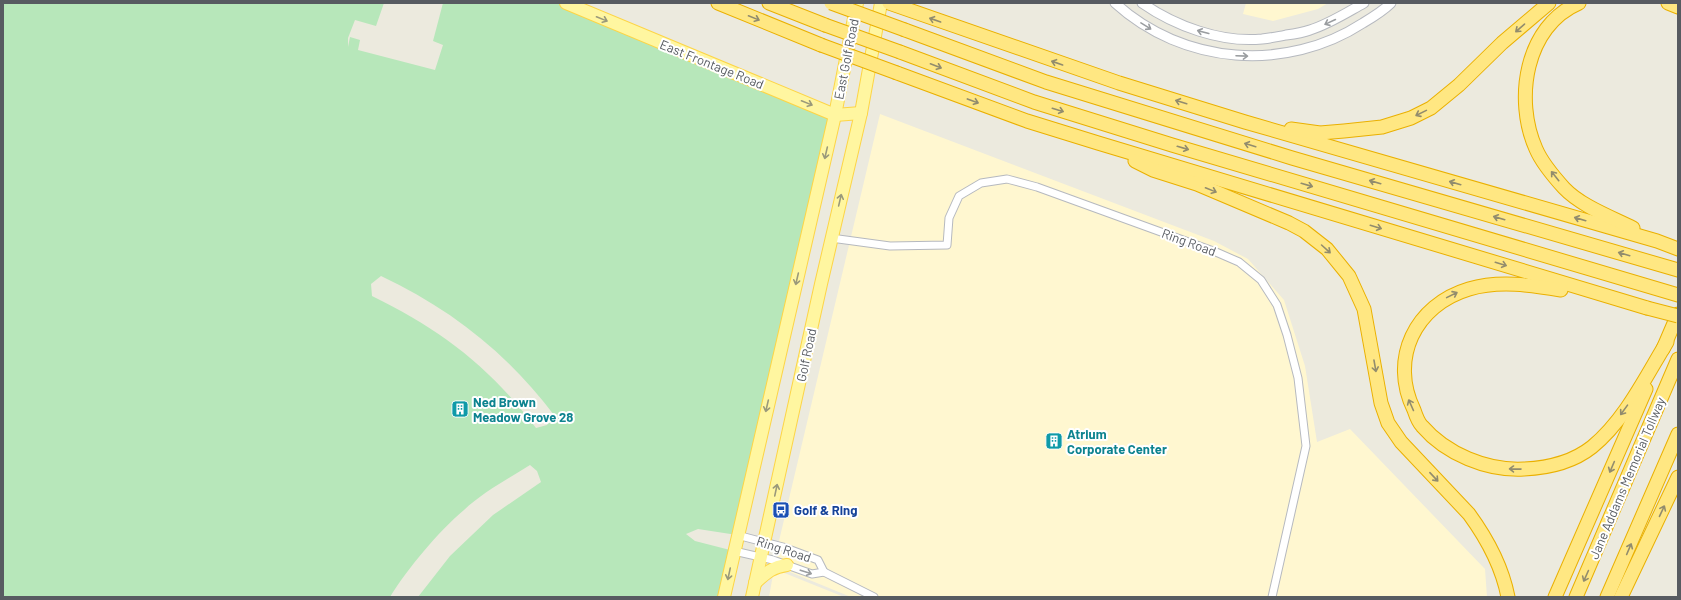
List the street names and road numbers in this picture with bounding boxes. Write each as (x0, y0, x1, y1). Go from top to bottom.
street label: East Golf Road (830, 17, 862, 101)
street label: East Frontage Road (658, 36, 766, 92)
street label: Ring Road (1160, 225, 1218, 259)
street label: Golf Road (793, 327, 819, 383)
street label: Jane Addams Memorial Tollway (1586, 395, 1668, 561)
street label: Ring Road (755, 533, 813, 565)

